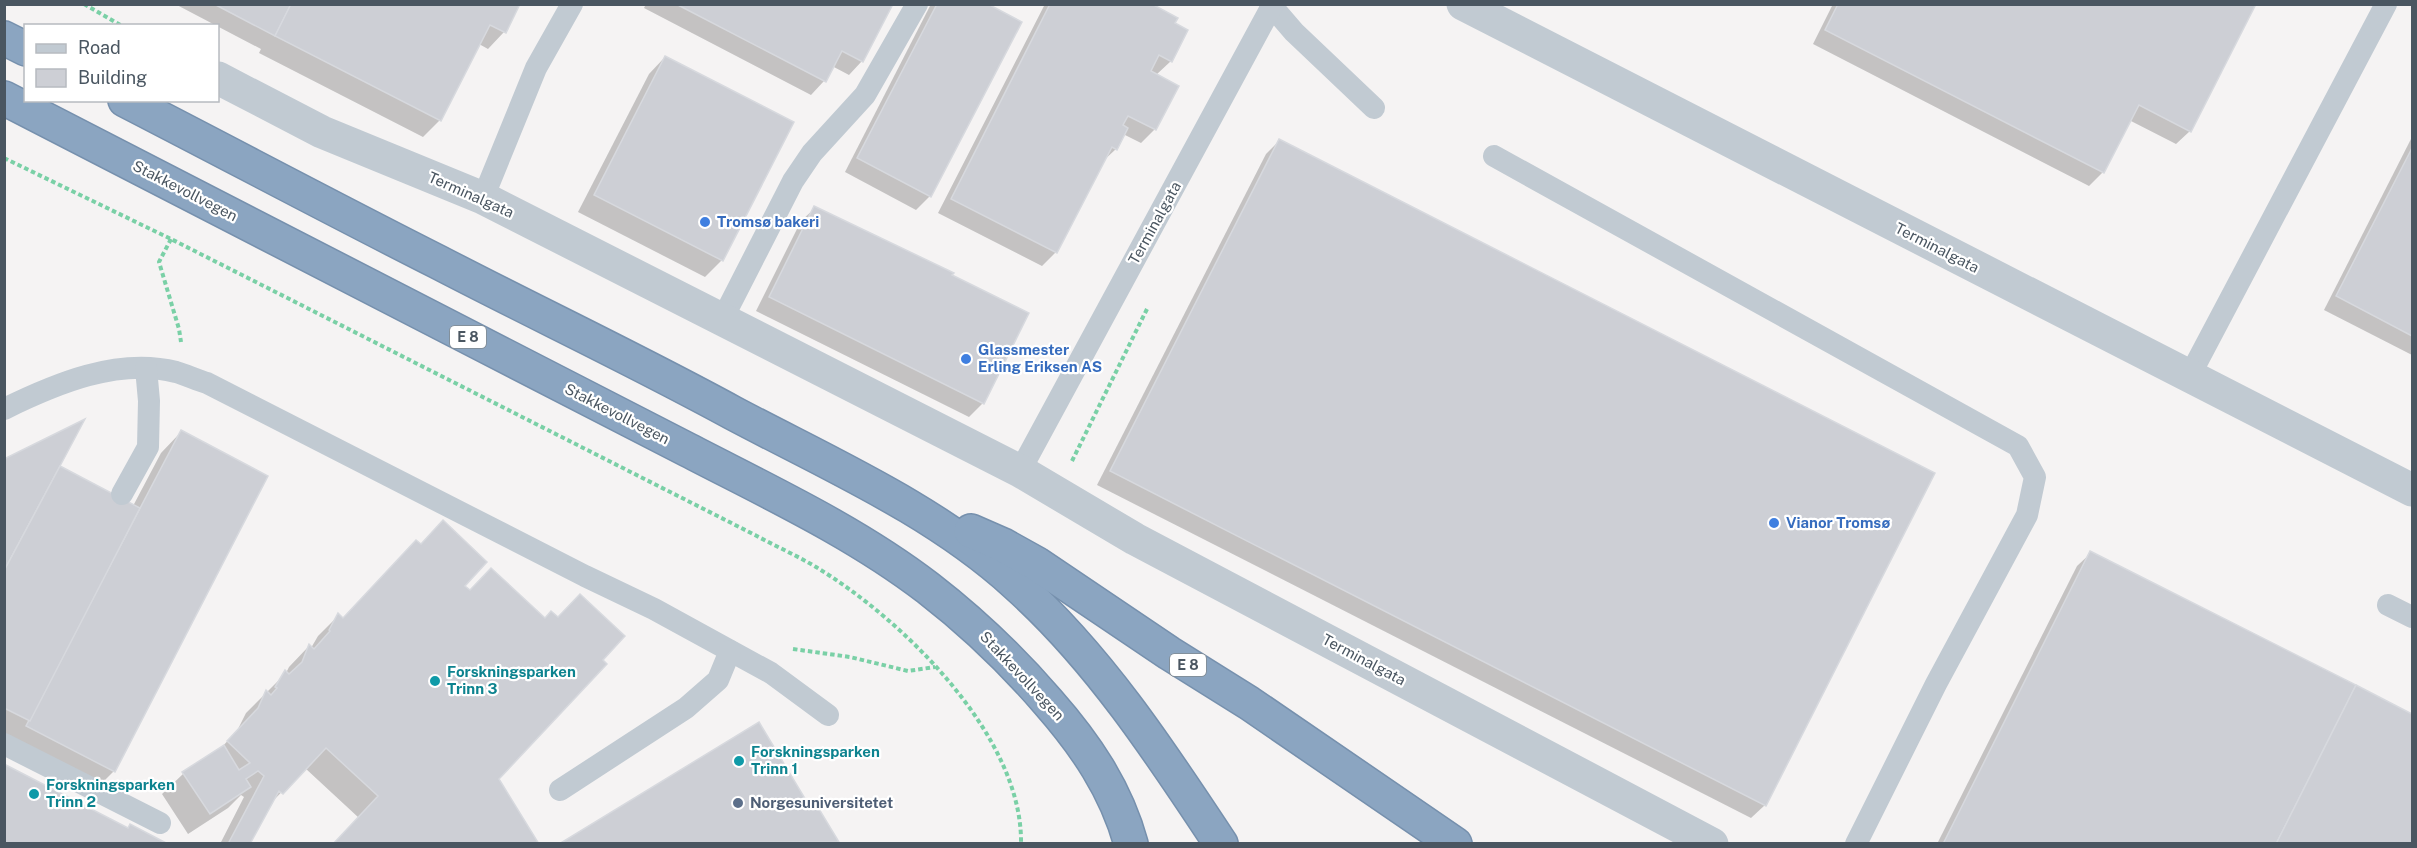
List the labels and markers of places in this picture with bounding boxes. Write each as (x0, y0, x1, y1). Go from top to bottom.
place label: Tromsø bakeri (717, 213, 819, 230)
marker: Tromsø bakeri (698, 215, 712, 229)
place label: Glassmester Erling Eriksen AS (978, 341, 1102, 375)
marker: Glassmester Erling Eriksen AS (959, 352, 973, 366)
place label: Vianor Tromsø (1786, 514, 1890, 531)
marker: Vianor Tromsø (1767, 516, 1781, 530)
place label: Forskningsparken Trinn 3 (447, 663, 576, 697)
marker: Forskningsparken Trinn 3 (428, 674, 442, 688)
place label: Forskningsparken Trinn 1 (751, 743, 880, 777)
marker: Forskningsparken Trinn 1 (732, 754, 746, 768)
place label: Forskningsparken Trinn 2 (46, 776, 175, 810)
marker: Forskningsparken Trinn 2 (27, 787, 41, 801)
place label: Norgesuniversitetet (750, 794, 893, 811)
marker: Norgesuniversitetet (731, 796, 745, 810)

